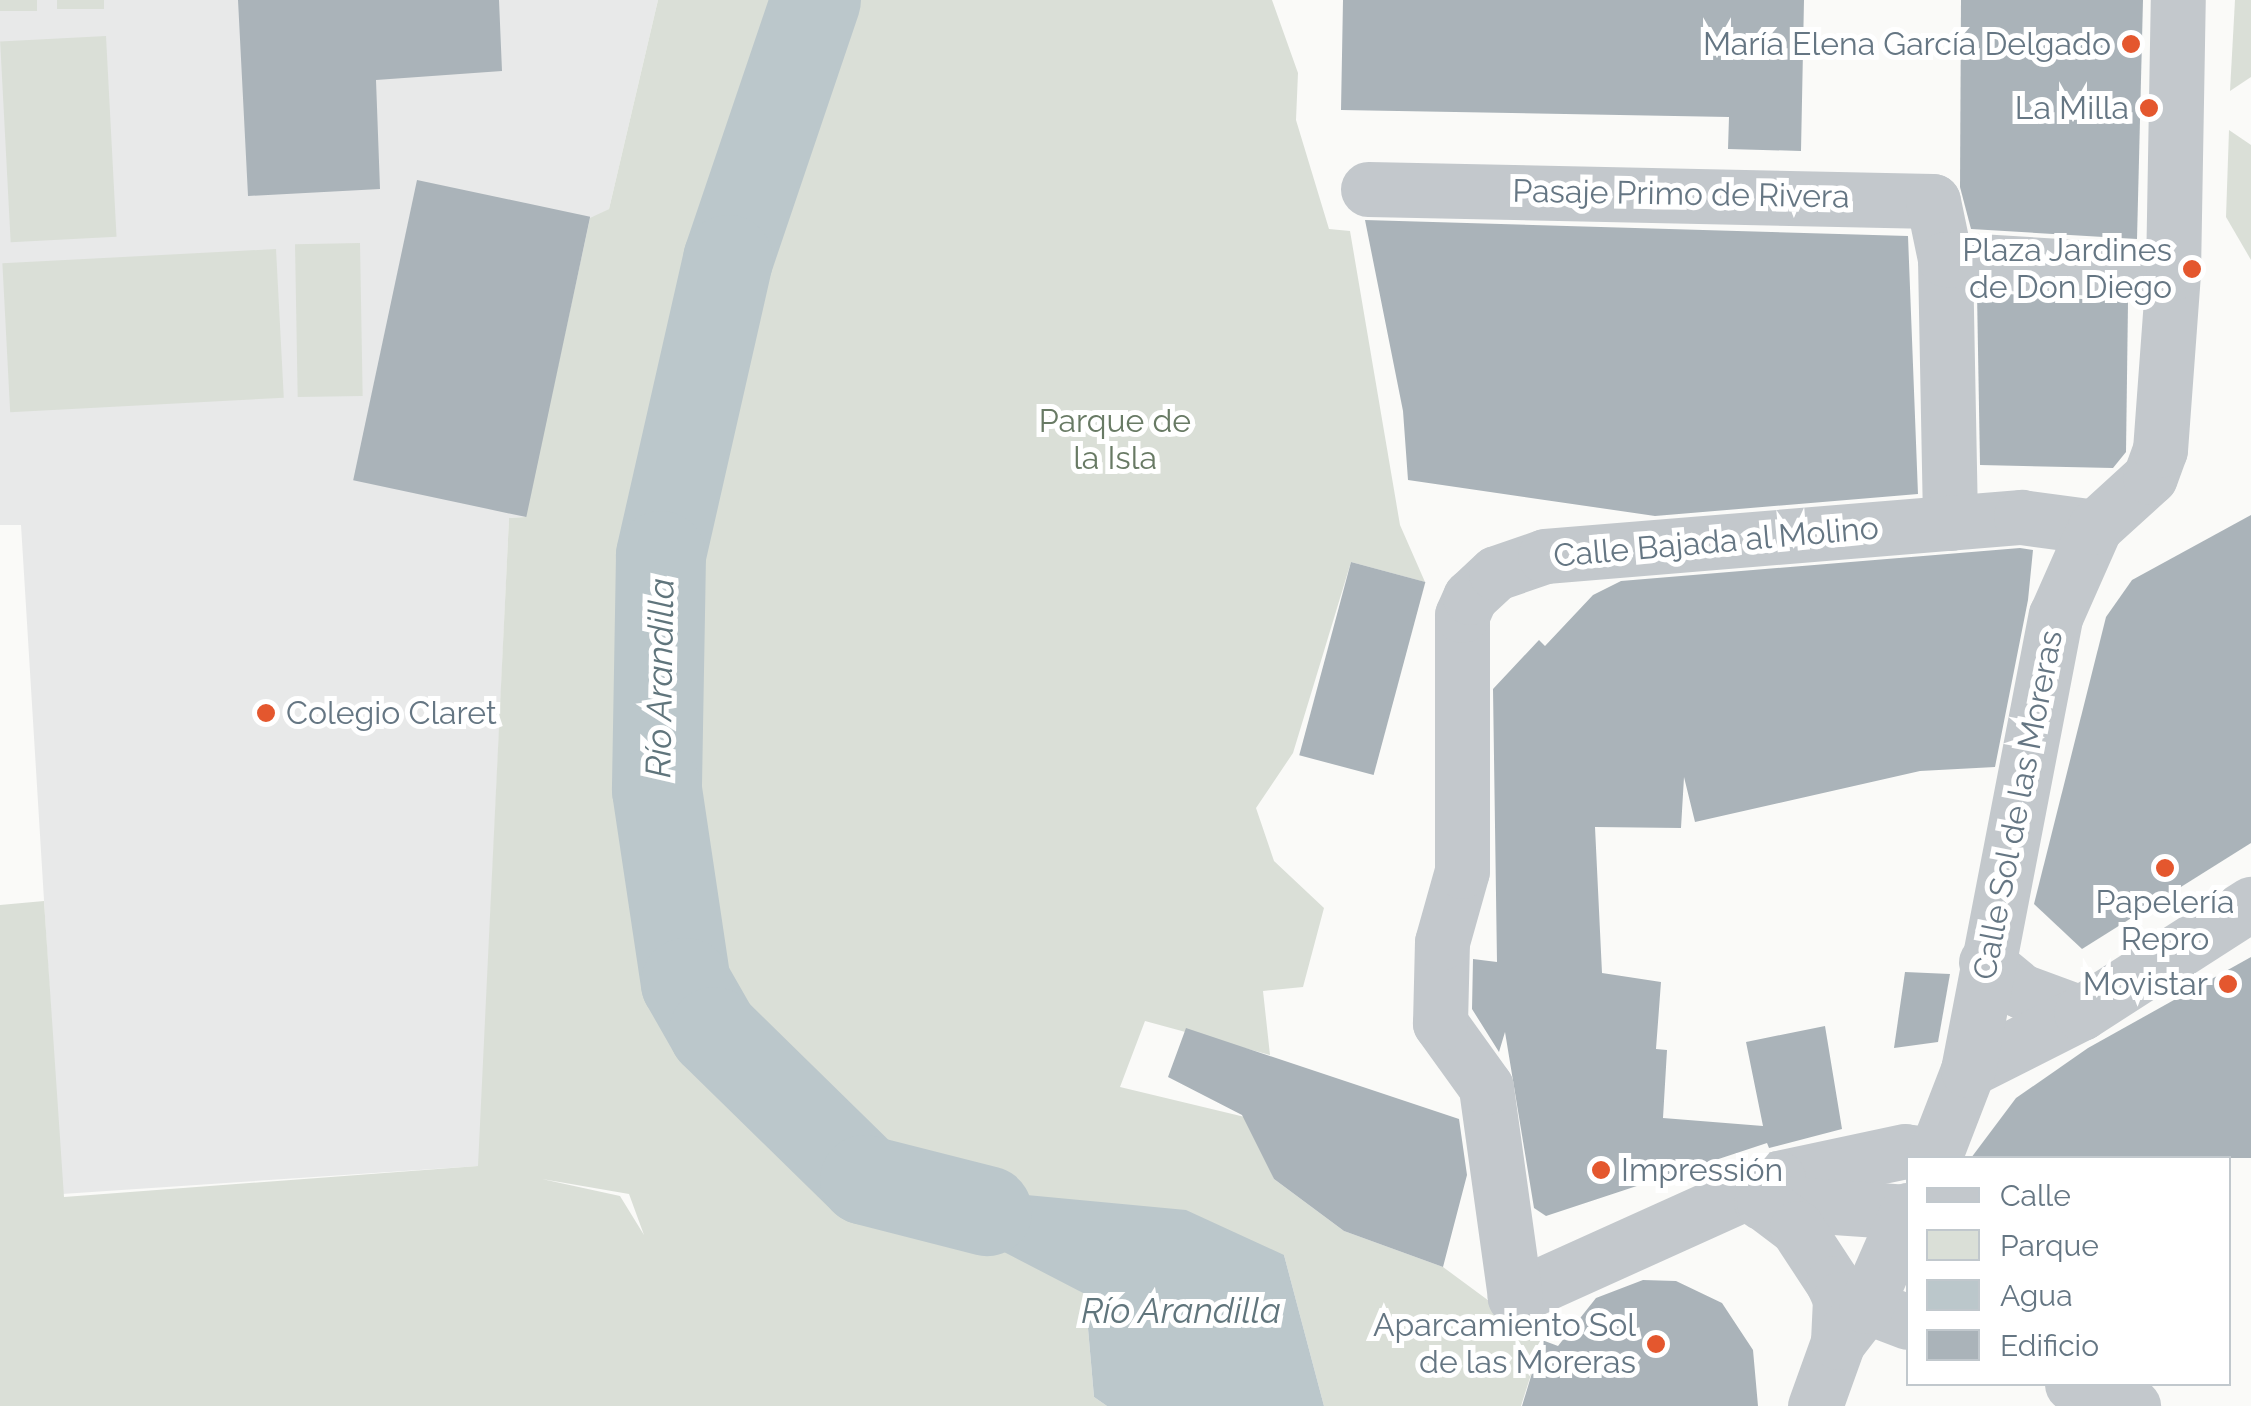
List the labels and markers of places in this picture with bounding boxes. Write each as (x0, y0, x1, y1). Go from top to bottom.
place label: María Elena García Delgado (1703, 25, 2111, 63)
marker: María Elena García Delgado (2120, 33, 2142, 55)
place label: La Milla (2015, 89, 2129, 127)
marker: La Milla (2138, 97, 2160, 119)
place label: Plaza Jardines de Don Diego (1961, 232, 2172, 307)
marker: Plaza Jardines de Don Diego (2181, 258, 2203, 280)
place label: Colegio Claret (286, 694, 497, 732)
marker: Colegio Claret (255, 702, 277, 724)
marker: Papelería Repro (2154, 857, 2176, 879)
place label: Papelería Repro (2096, 884, 2234, 959)
place label: Movistar (2083, 965, 2208, 1003)
marker: Movistar (2217, 973, 2239, 995)
place label: Impressión (1621, 1151, 1783, 1189)
marker: Impressión (1590, 1159, 1612, 1181)
place label: Aparcamiento Sol de las Moreras (1373, 1307, 1636, 1382)
marker: Aparcamiento Sol de las Moreras (1645, 1333, 1667, 1355)

